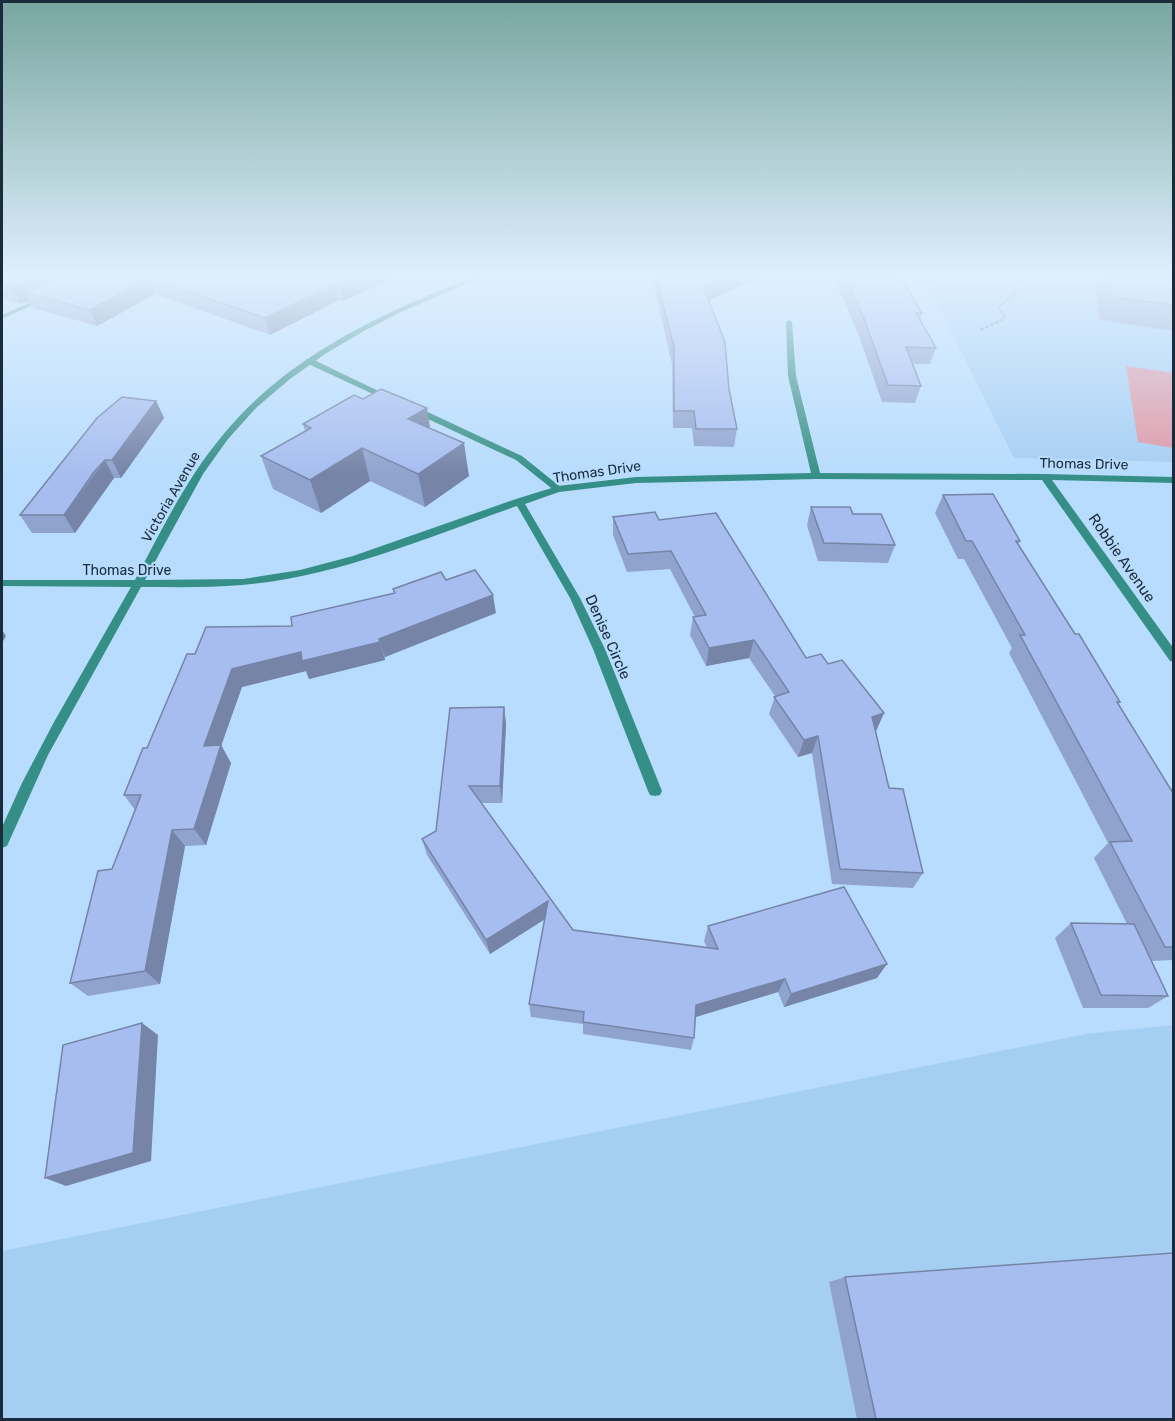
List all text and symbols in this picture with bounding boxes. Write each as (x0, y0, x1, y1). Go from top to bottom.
street label: Victoria Avenue (138, 448, 204, 546)
street label: Thomas Drive (1039, 455, 1129, 473)
street label: Thomas Drive (552, 457, 642, 487)
street label: Robbie Avenue (1085, 510, 1159, 606)
street label: Thomas Drive (83, 562, 172, 579)
street label: Denise Circle (581, 592, 635, 682)

